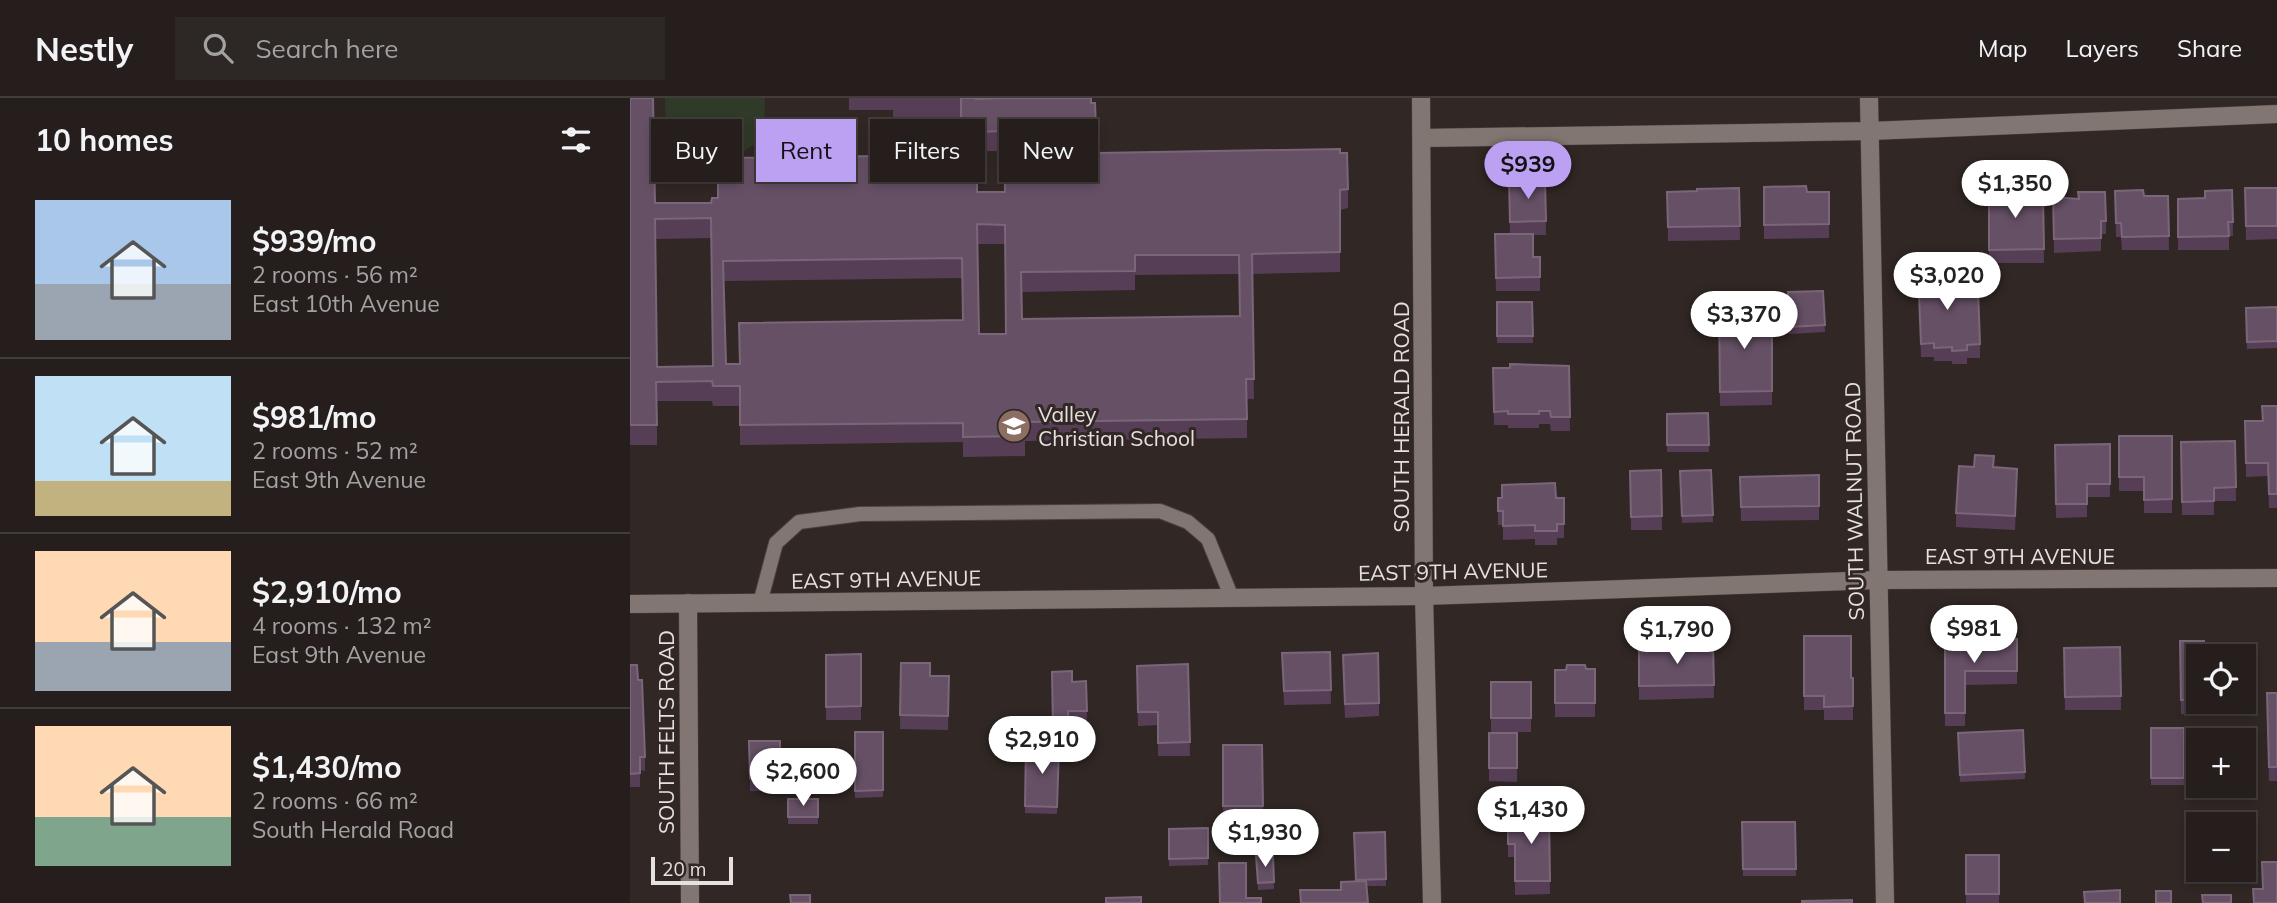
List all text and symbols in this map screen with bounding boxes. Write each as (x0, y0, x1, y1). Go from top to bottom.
search box (175, 17, 665, 80)
text: Nestly (35, 28, 133, 69)
icon: search (199, 29, 237, 67)
text: Search here (255, 32, 398, 65)
text: Map (1978, 33, 2027, 63)
text: Layers (2065, 33, 2139, 63)
text: Share (2177, 33, 2242, 63)
chip: Buy (651, 119, 742, 182)
chip: Rent (756, 119, 856, 182)
chip: Filters (870, 119, 985, 182)
chip: New (999, 119, 1098, 182)
text: 10 homes (35, 121, 174, 159)
icon: filters (557, 121, 595, 159)
pin: $939 (1487, 141, 1569, 201)
text: $939 (1500, 149, 1556, 178)
pin: $1,350 (1958, 160, 2072, 220)
text: $1,350 (1978, 168, 2052, 197)
text: $939/mo (252, 222, 376, 260)
icon: home (91, 228, 175, 312)
pin: $3,020 (1890, 252, 2004, 312)
text: 2 rooms · 56 m² (252, 260, 418, 289)
text: $3,020 (1910, 260, 1984, 289)
text: East 10th Avenue (252, 289, 440, 318)
pin: $3,370 (1687, 292, 1801, 351)
text: $3,370 (1707, 299, 1781, 328)
street label: SOUTH HERALD ROAD (1388, 301, 1414, 533)
street label: SOUTH WALNUT ROAD (1839, 381, 1869, 621)
text: $981/mo (252, 398, 376, 436)
place label: Valley Christian School (1038, 401, 1195, 451)
icon: home (91, 404, 175, 488)
school or university icon: Valley Christian School (995, 407, 1033, 445)
text: 2 rooms · 52 m² (252, 436, 418, 465)
text: East 9th Avenue (252, 465, 426, 494)
street label: EAST 9TH AVENUE (1925, 543, 2115, 569)
street label: EAST 9TH AVENUE (1358, 556, 1548, 586)
street label: EAST 9TH AVENUE (791, 564, 981, 594)
text: $2,910/mo (252, 573, 402, 611)
icon: home (91, 579, 175, 663)
pin: $1,790 (1620, 606, 1734, 666)
pin: $981 (1933, 606, 2015, 665)
text: 4 rooms · 132 m² (252, 611, 432, 640)
text: $981 (1946, 613, 2002, 642)
text: $1,790 (1640, 614, 1714, 643)
street label: SOUTH FELTS ROAD (653, 630, 679, 834)
text: East 9th Avenue (252, 640, 426, 669)
map controls (2186, 644, 2256, 882)
button: locate (2186, 644, 2256, 714)
pin: $2,910 (985, 716, 1099, 776)
text: $2,910 (1005, 724, 1079, 753)
button: + (2186, 728, 2256, 798)
text: $1,430/mo (252, 748, 402, 786)
pin: $2,600 (746, 748, 860, 808)
icon: home (91, 754, 175, 838)
text: $2,600 (766, 756, 840, 785)
text: 2 rooms · 66 m² (252, 786, 418, 815)
pin: $1,430 (1474, 786, 1588, 846)
text: $1,430 (1494, 794, 1568, 823)
pin: $1,930 (1208, 810, 1322, 869)
button: − (2186, 812, 2256, 882)
text: South Herald Road (252, 815, 454, 844)
text: $1,930 (1228, 817, 1302, 846)
scale bar (651, 854, 733, 886)
text: 20 m (662, 857, 706, 881)

